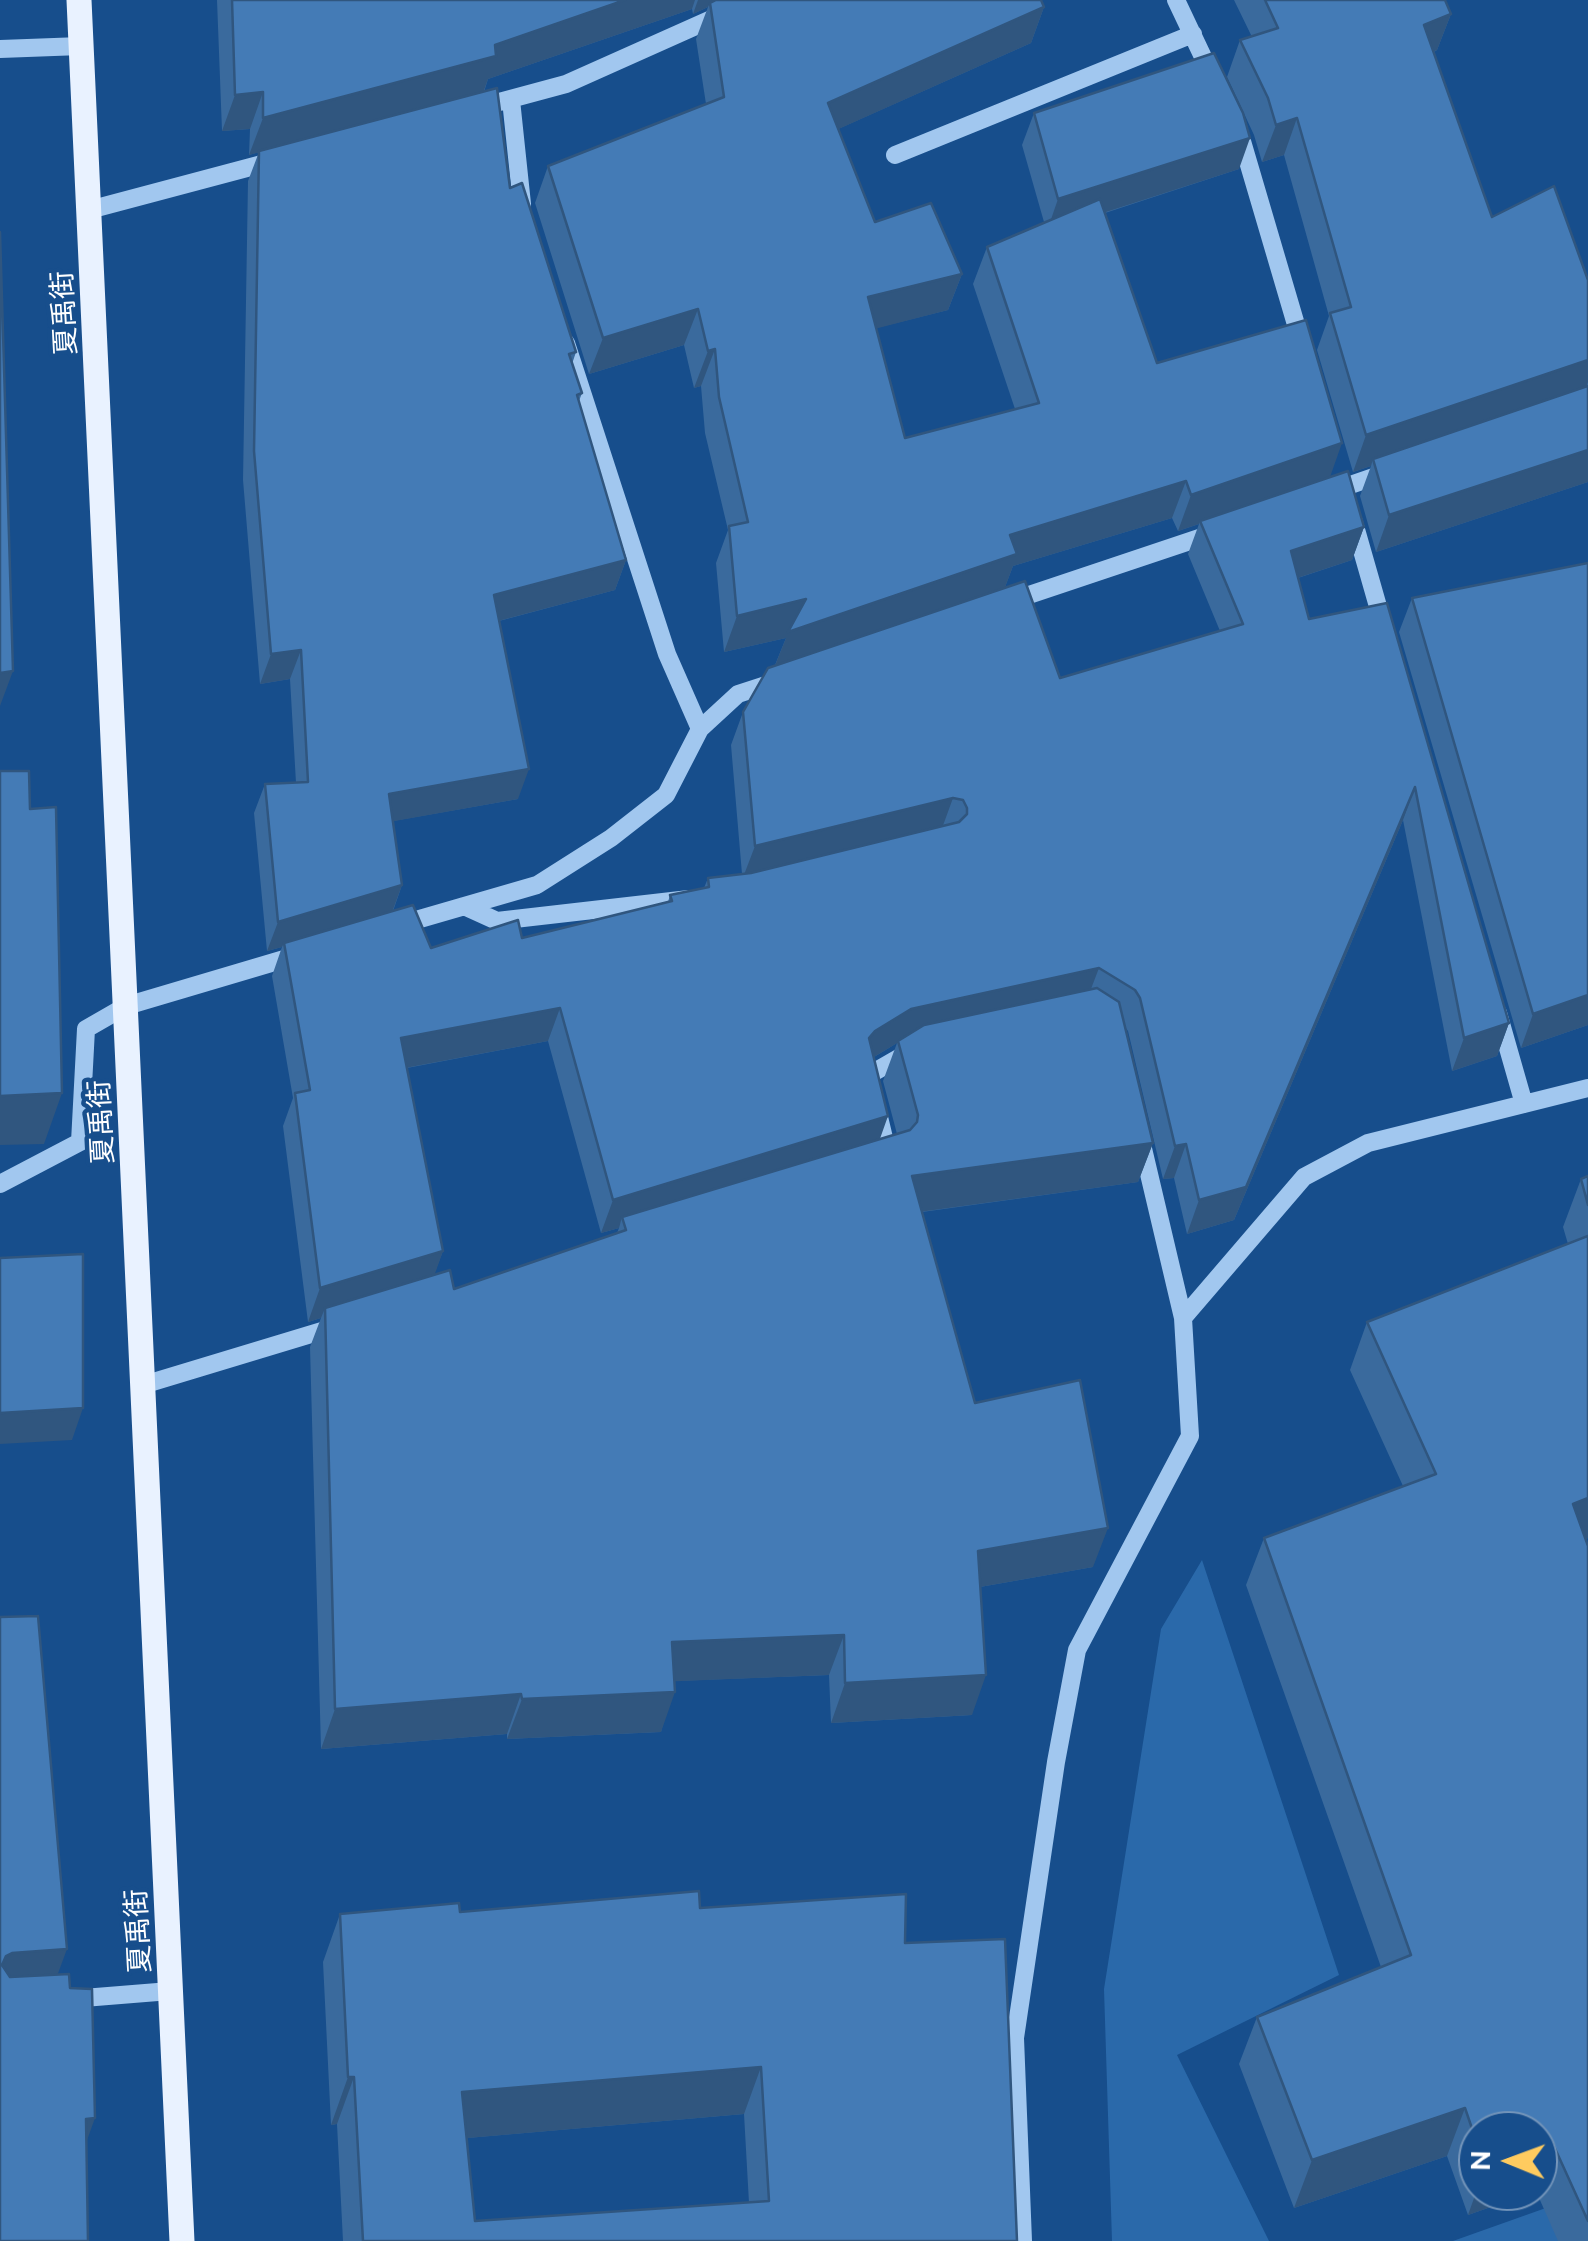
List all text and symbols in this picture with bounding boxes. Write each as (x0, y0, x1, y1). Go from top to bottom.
street label: 夏禹街 (45, 270, 83, 356)
street label: 夏禹街 (82, 1079, 120, 1165)
street label: 夏禹街 (119, 1888, 157, 1974)
north arrow (1458, 2111, 1558, 2211)
text: N (1464, 2150, 1495, 2171)

